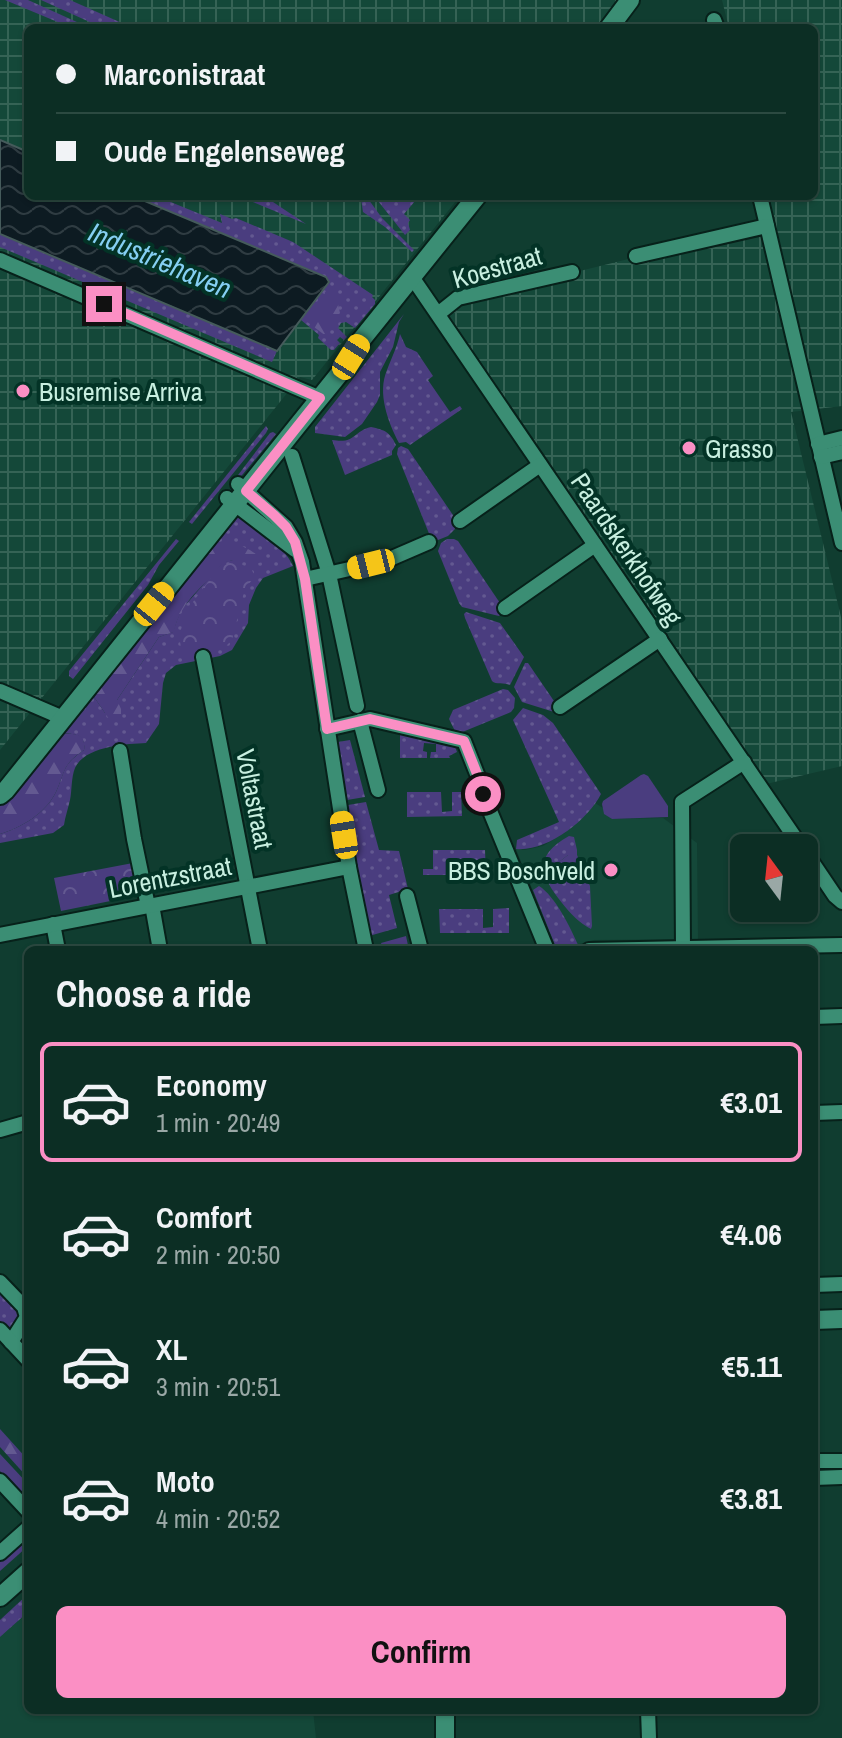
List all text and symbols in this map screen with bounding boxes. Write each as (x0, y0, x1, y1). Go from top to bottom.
text: Marconistraat (104, 54, 265, 94)
text: Oude Engelenseweg (104, 131, 345, 171)
water label: Industriehaven (83, 213, 237, 307)
street label: Koestraat (448, 238, 546, 296)
route end (86, 286, 122, 322)
car (328, 330, 374, 384)
place label: Busremise Arriva (39, 374, 203, 409)
marker: Busremise Arriva (14, 382, 32, 400)
place label: Grasso (705, 431, 774, 466)
marker: Grasso (680, 439, 698, 457)
street label: Paardskerkhofweg (563, 466, 691, 632)
car (345, 547, 397, 581)
car (130, 578, 178, 630)
street label: Voltastraat (228, 746, 282, 852)
route start (465, 776, 501, 812)
car (328, 809, 360, 861)
north arrow (730, 834, 818, 922)
map controls (730, 834, 818, 922)
street label: Lorentzstraat (106, 848, 234, 906)
place label: BBS Boschveld (448, 853, 595, 888)
marker: BBS Boschveld (602, 861, 620, 879)
text: Choose a ride (56, 970, 251, 1018)
text: Economy (156, 1065, 267, 1105)
icon: car (60, 1066, 132, 1138)
text: €3.01 (720, 1082, 782, 1122)
text: 1 min · 20:49 (156, 1105, 280, 1140)
text: Comfort (156, 1197, 252, 1237)
icon: car (60, 1198, 132, 1270)
text: €4.06 (720, 1214, 782, 1254)
text: 2 min · 20:50 (156, 1237, 280, 1272)
text: XL (156, 1329, 187, 1369)
icon: car (60, 1330, 132, 1402)
text: €5.11 (722, 1346, 782, 1386)
text: 3 min · 20:51 (156, 1369, 280, 1404)
text: Moto (156, 1461, 215, 1501)
icon: car (60, 1462, 132, 1534)
text: €3.81 (720, 1478, 782, 1518)
text: 4 min · 20:52 (156, 1501, 280, 1536)
button: Confirm (56, 1606, 786, 1698)

